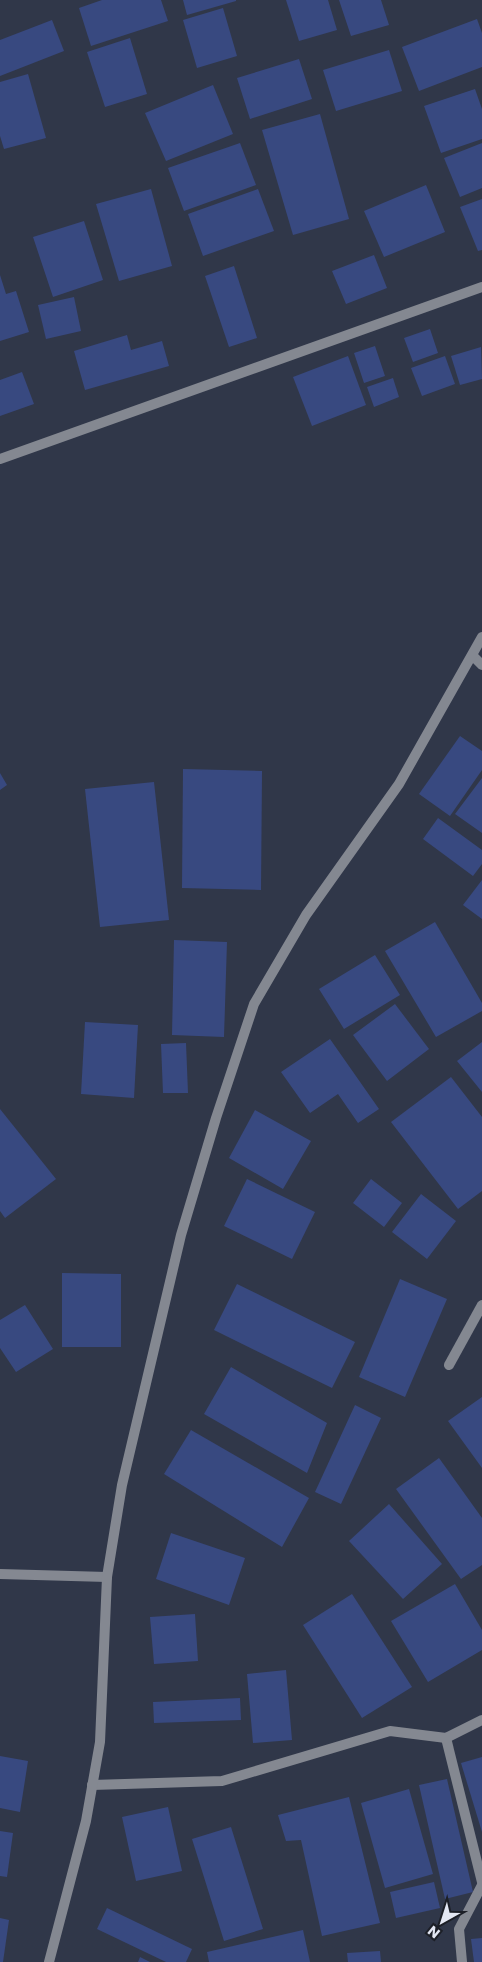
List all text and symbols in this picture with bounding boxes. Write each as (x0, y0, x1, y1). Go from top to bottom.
north arrow (417, 1897, 467, 1947)
text: N (423, 1921, 444, 1943)

